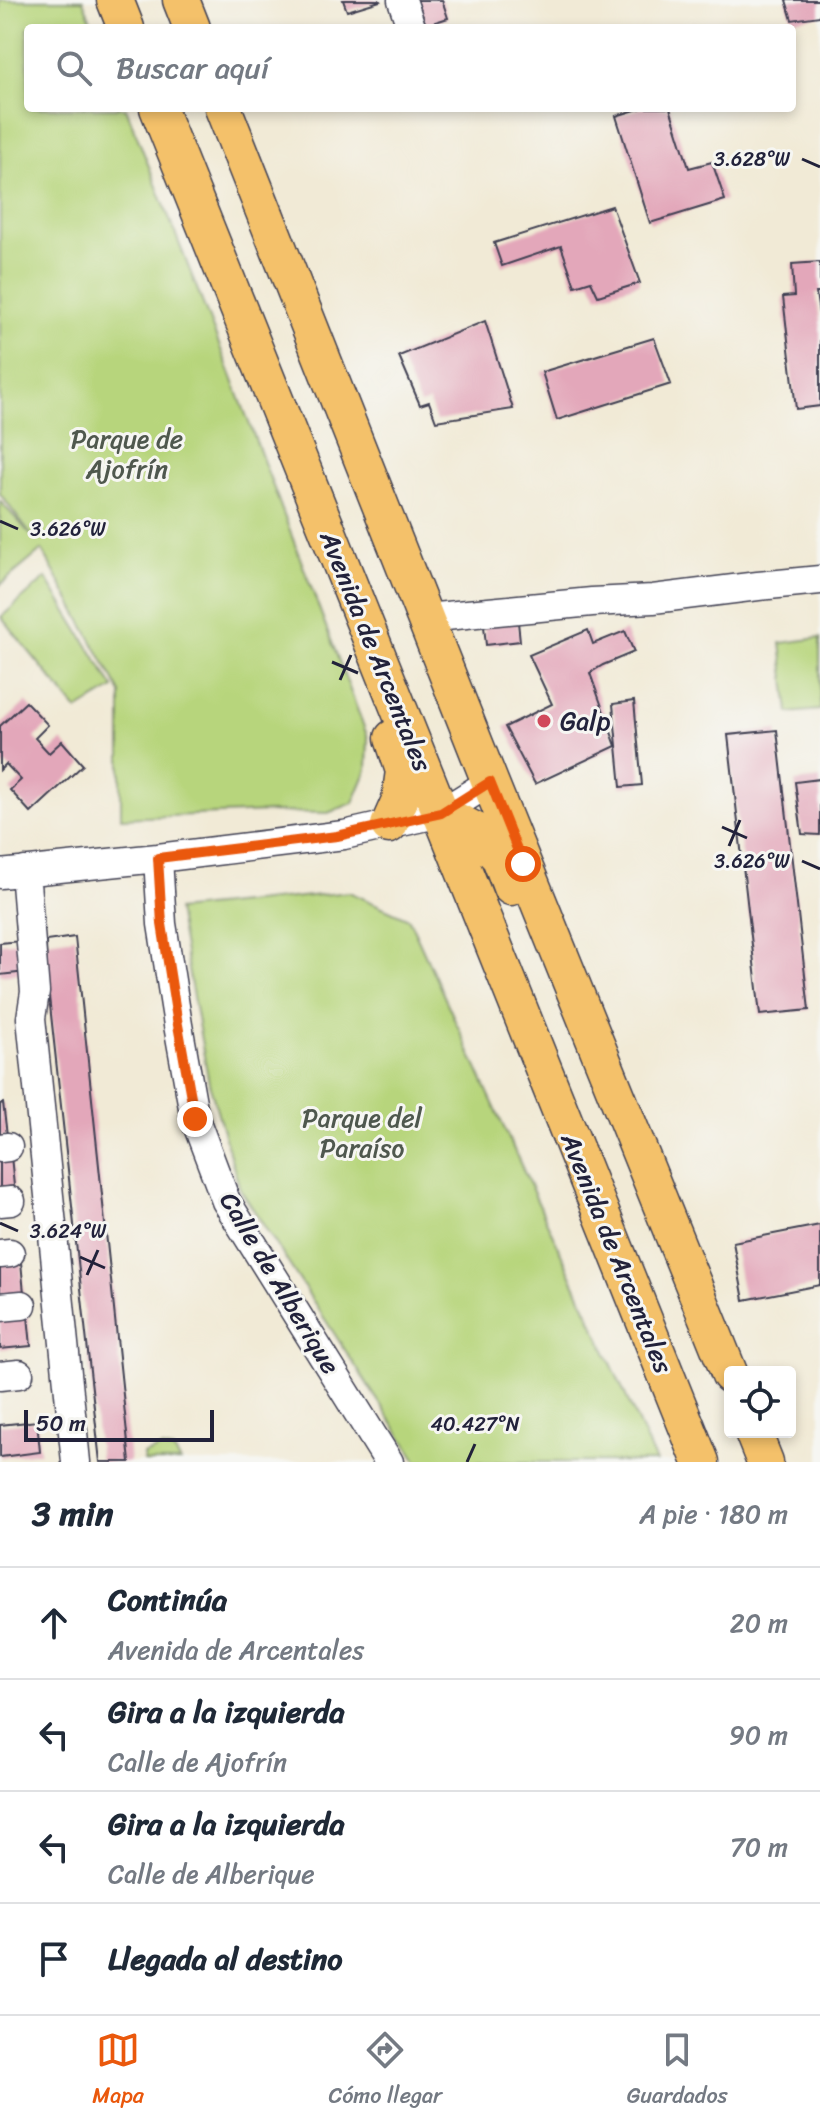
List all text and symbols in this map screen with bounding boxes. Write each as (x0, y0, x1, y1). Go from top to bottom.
search box (24, 24, 796, 112)
text: Buscar aquí (116, 41, 269, 95)
icon: search (52, 46, 96, 90)
text: 3.628°W (714, 142, 791, 177)
park label: Parque de Ajofrín (71, 416, 183, 492)
text: 3.626°W (30, 512, 106, 547)
street label: Avenida de Arcentales (306, 523, 446, 779)
place label: Galp (560, 698, 611, 744)
marker: Galp (535, 712, 553, 730)
text: 3.626°W (714, 844, 790, 879)
route start (505, 846, 541, 882)
park label: Parque del Paraíso (302, 1095, 423, 1171)
route end (177, 1101, 213, 1137)
street label: Avenida de Arcentales (547, 1125, 687, 1381)
street label: Calle de Alberique (207, 1183, 353, 1383)
text: 3.624°W (30, 1214, 107, 1249)
map controls (724, 1366, 796, 1438)
button: locate (724, 1366, 796, 1438)
text: 50 m (36, 1404, 86, 1443)
scale bar (24, 1406, 214, 1442)
text: 40.427°N (430, 1407, 520, 1442)
text: 3 min (32, 1484, 113, 1544)
text: A pie · 180 m (639, 1491, 788, 1537)
text: Continúa (108, 1573, 227, 1627)
text: 20 m (730, 1600, 788, 1646)
icon: ahead (32, 1601, 76, 1645)
text: Avenida de Arcentales (108, 1627, 364, 1673)
text: Gira a la izquierda (108, 1685, 345, 1739)
text: 90 m (729, 1712, 788, 1758)
icon: left (32, 1713, 76, 1757)
text: Calle de Ajofrín (108, 1739, 287, 1785)
text: Gira a la izquierda (108, 1797, 345, 1851)
text: 70 m (730, 1824, 788, 1870)
icon: left (32, 1825, 76, 1869)
text: Calle de Alberique (108, 1851, 315, 1897)
text: Llegada al destino (108, 1932, 342, 1986)
icon: arrive (32, 1937, 76, 1981)
tab: Mapa (92, 2028, 144, 2115)
tab: Cómo llegar (328, 2028, 442, 2115)
tab: Guardados (627, 2028, 728, 2115)

